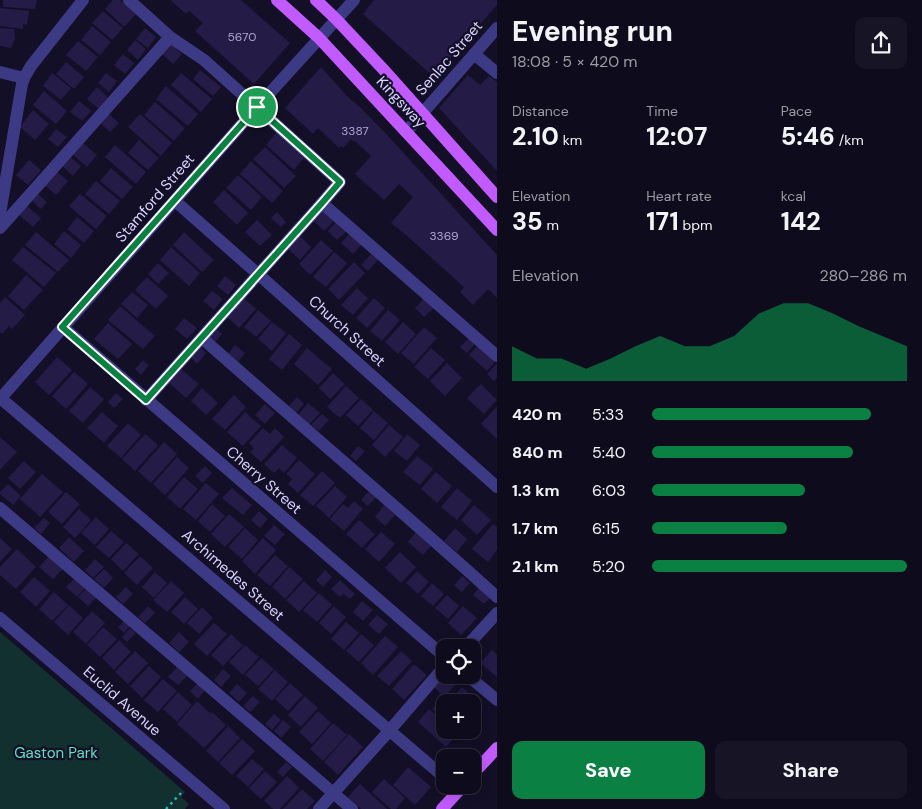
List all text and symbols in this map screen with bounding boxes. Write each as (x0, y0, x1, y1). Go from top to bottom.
text: Evening run (512, 13, 673, 50)
street label: Senlac Street (411, 16, 487, 99)
button: share (855, 17, 907, 69)
house number: 5670 (228, 29, 257, 45)
text: 18:08 · 5 × 420 m (512, 51, 638, 72)
street label: Kingsway (372, 72, 431, 133)
pin (236, 86, 278, 128)
icon: arrive (243, 93, 271, 121)
text: Distance (512, 102, 569, 120)
text: Time (646, 102, 678, 120)
text: Pace (781, 102, 812, 120)
text: 2.10 (512, 120, 559, 153)
text: 12:07 (646, 120, 707, 153)
text: 5:46 (781, 120, 835, 153)
house number: 3387 (341, 123, 369, 139)
text: km (559, 131, 582, 149)
text: /km (835, 131, 864, 149)
street label: Stamford Street (111, 149, 199, 246)
text: Elevation (512, 187, 570, 205)
text: Heart rate (646, 187, 712, 205)
text: kcal (781, 187, 806, 205)
text: 35 (512, 205, 543, 238)
text: 171 (646, 205, 679, 238)
text: 142 (781, 205, 821, 238)
text: m (543, 216, 559, 234)
text: bpm (679, 216, 712, 234)
house number: 3369 (429, 228, 459, 244)
text: Elevation (512, 265, 579, 286)
text: 280–286 m (819, 265, 907, 286)
street label: Church Street (304, 291, 390, 371)
text: 420 m (512, 404, 562, 425)
text: 5:33 (592, 404, 624, 425)
street label: Cherry Street (222, 442, 306, 518)
text: 840 m (512, 442, 563, 463)
text: 5:40 (592, 442, 626, 463)
text: 1.3 km (512, 480, 560, 501)
text: 6:03 (592, 480, 626, 501)
text: 1.7 km (512, 518, 558, 539)
text: 6:15 (592, 518, 620, 539)
street label: Archimedes Street (177, 525, 289, 625)
text: 2.1 km (512, 556, 559, 577)
text: 5:20 (592, 556, 625, 577)
map controls (436, 639, 481, 794)
button: locate (436, 639, 481, 684)
street label: Euclid Avenue (79, 662, 165, 740)
button: + (436, 694, 481, 739)
button: Save (512, 741, 705, 799)
button: Share (715, 741, 907, 799)
park label: Gaston Park (14, 743, 98, 763)
button: − (436, 749, 481, 794)

